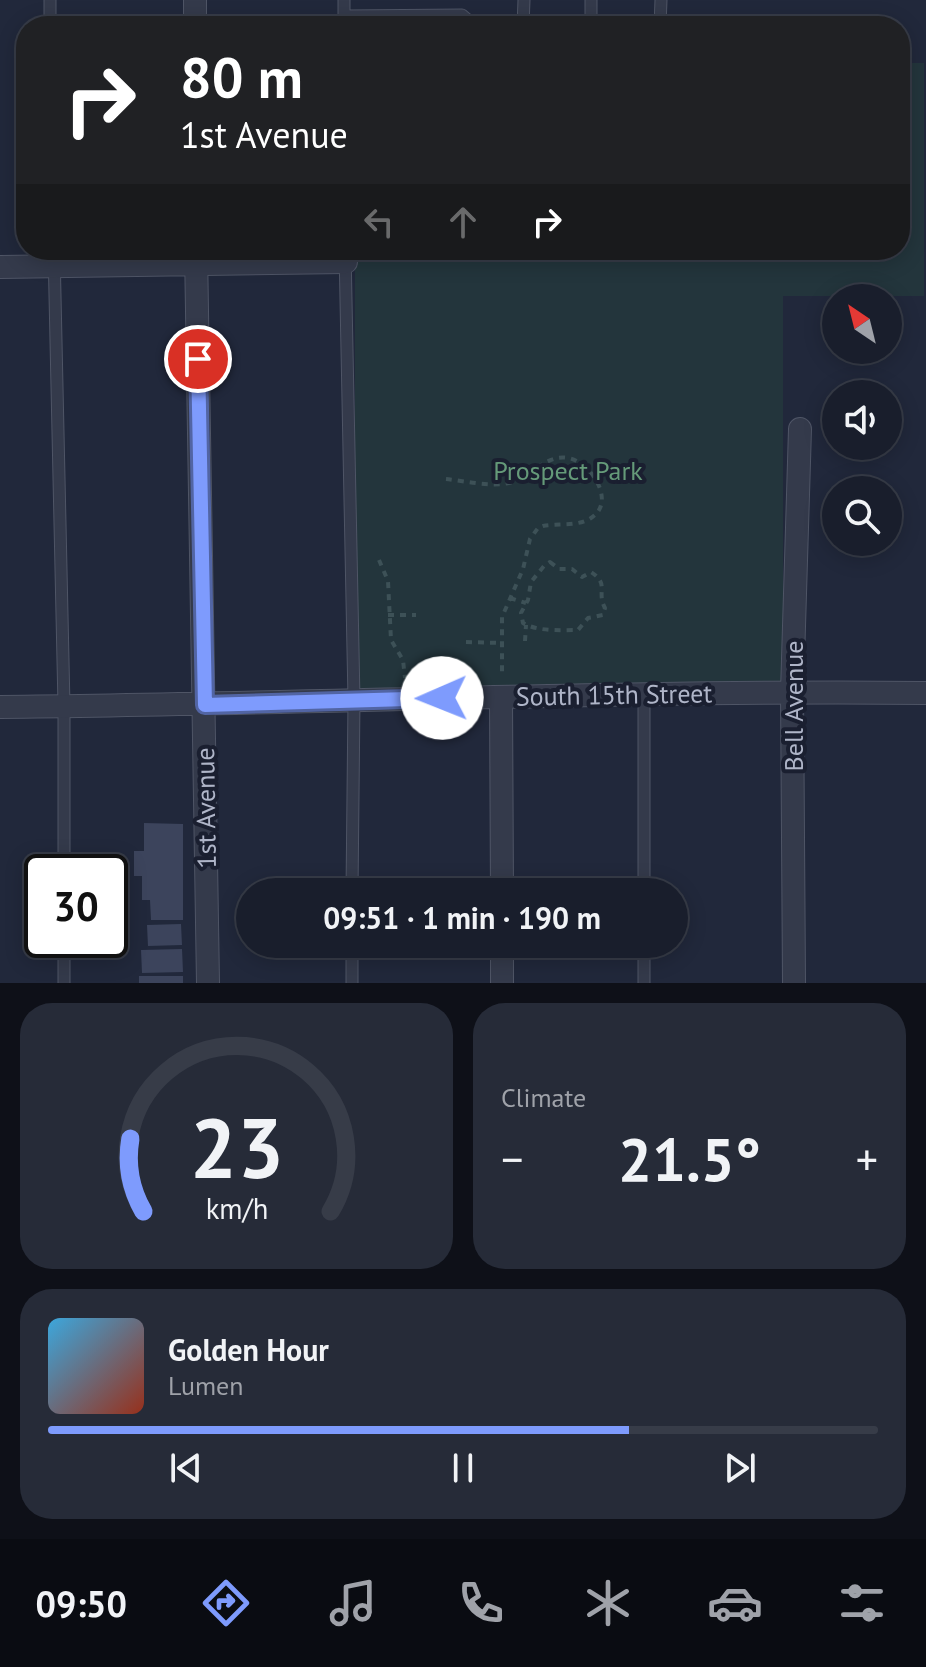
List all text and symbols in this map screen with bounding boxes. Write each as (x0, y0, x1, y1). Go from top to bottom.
text: 80 m (180, 41, 303, 113)
icon: right (48, 48, 152, 152)
text: 1st Avenue (180, 111, 348, 158)
icon: left (357, 200, 401, 244)
icon: ahead (441, 200, 485, 244)
icon: right (525, 200, 569, 244)
north arrow (822, 284, 902, 364)
map controls (822, 284, 902, 556)
pin (164, 325, 232, 393)
icon: arrive (176, 337, 220, 381)
button: sound (822, 380, 902, 460)
park label: Prospect Park (493, 454, 643, 487)
button: search (822, 476, 902, 556)
street label: Bell Avenue (777, 641, 810, 771)
position arrow (400, 656, 484, 740)
street label: South 15th Street (515, 676, 713, 713)
street label: 1st Avenue (188, 747, 223, 869)
speed limit sign: 30 (24, 854, 128, 958)
text: 09:51 · 1 min · 190 m (323, 898, 601, 937)
text: Climate (501, 1081, 586, 1114)
text: 23 (189, 1093, 284, 1201)
text: 21.5° (618, 1120, 761, 1198)
text: − (501, 1130, 523, 1187)
text: + (856, 1130, 878, 1187)
text: km/h (205, 1190, 268, 1227)
text: Golden Hour (168, 1330, 329, 1369)
text: Lumen (168, 1369, 243, 1402)
icon: previous (164, 1446, 208, 1490)
icon: pause (441, 1446, 485, 1490)
icon: next (718, 1446, 762, 1490)
icon: directions (198, 1575, 254, 1631)
icon: music (325, 1575, 381, 1631)
icon: phone (453, 1575, 509, 1631)
icon: climate (580, 1575, 636, 1631)
icon: car (707, 1575, 763, 1631)
icon: filters (834, 1575, 890, 1631)
text: 09:50 (36, 1580, 127, 1627)

